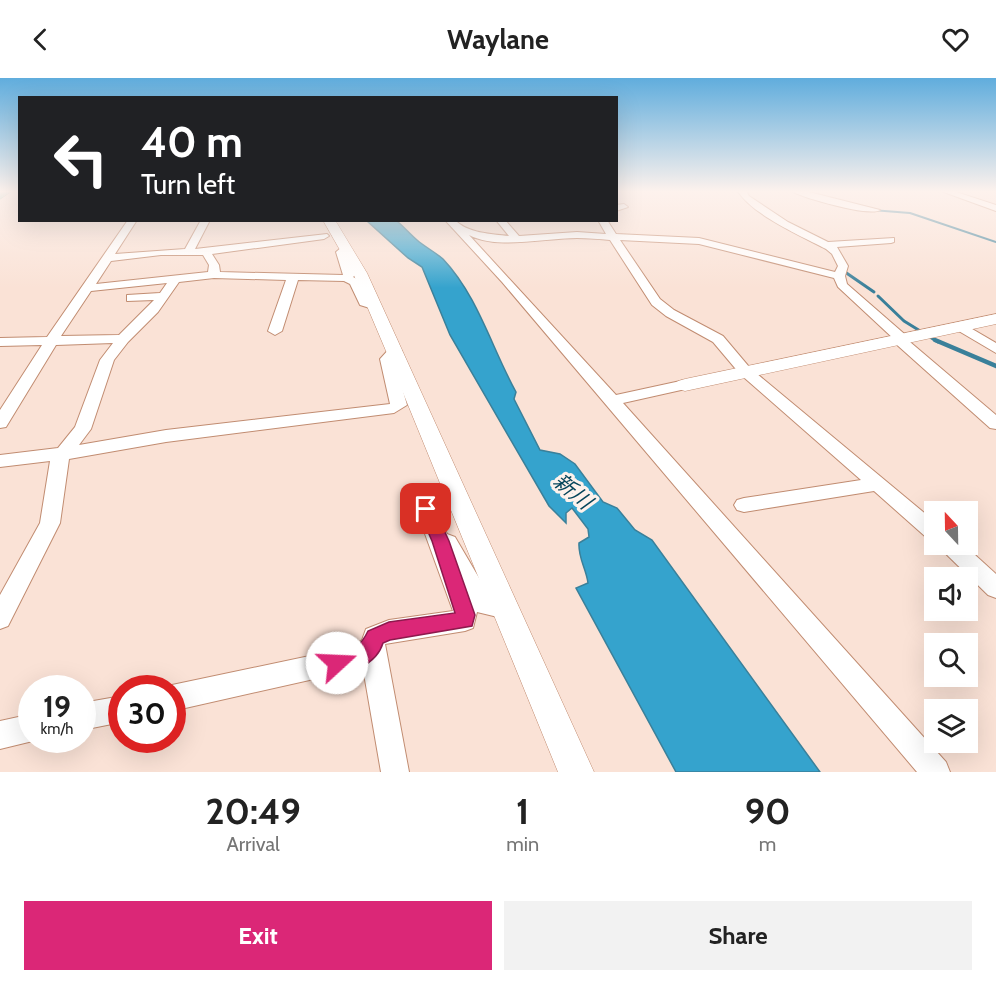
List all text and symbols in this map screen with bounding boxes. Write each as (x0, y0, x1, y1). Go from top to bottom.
icon: back (24, 23, 57, 56)
text: Waylane (447, 23, 549, 56)
icon: heart (939, 23, 972, 56)
text: 40 m (141, 116, 243, 168)
icon: left (42, 120, 120, 198)
text: Turn left (141, 168, 235, 201)
water label: 新川 (549, 468, 599, 515)
pin (400, 483, 451, 534)
icon: arrive (409, 492, 442, 525)
north arrow (924, 501, 978, 555)
map controls (924, 501, 978, 753)
button: sound (924, 567, 978, 621)
position arrow (305, 631, 369, 695)
button: search (924, 633, 978, 687)
speed limit sign: 30 (108, 675, 186, 753)
text: 19 (43, 688, 71, 725)
button: layers (924, 699, 978, 753)
text: km/h (41, 720, 73, 738)
text: 20:49 (206, 789, 301, 833)
text: 1 (516, 789, 529, 833)
text: 90 (745, 789, 790, 833)
text: Arrival (226, 832, 280, 856)
text: min (506, 832, 539, 856)
text: m (759, 832, 776, 856)
button: Exit (24, 901, 492, 970)
button: Share (504, 901, 972, 970)

